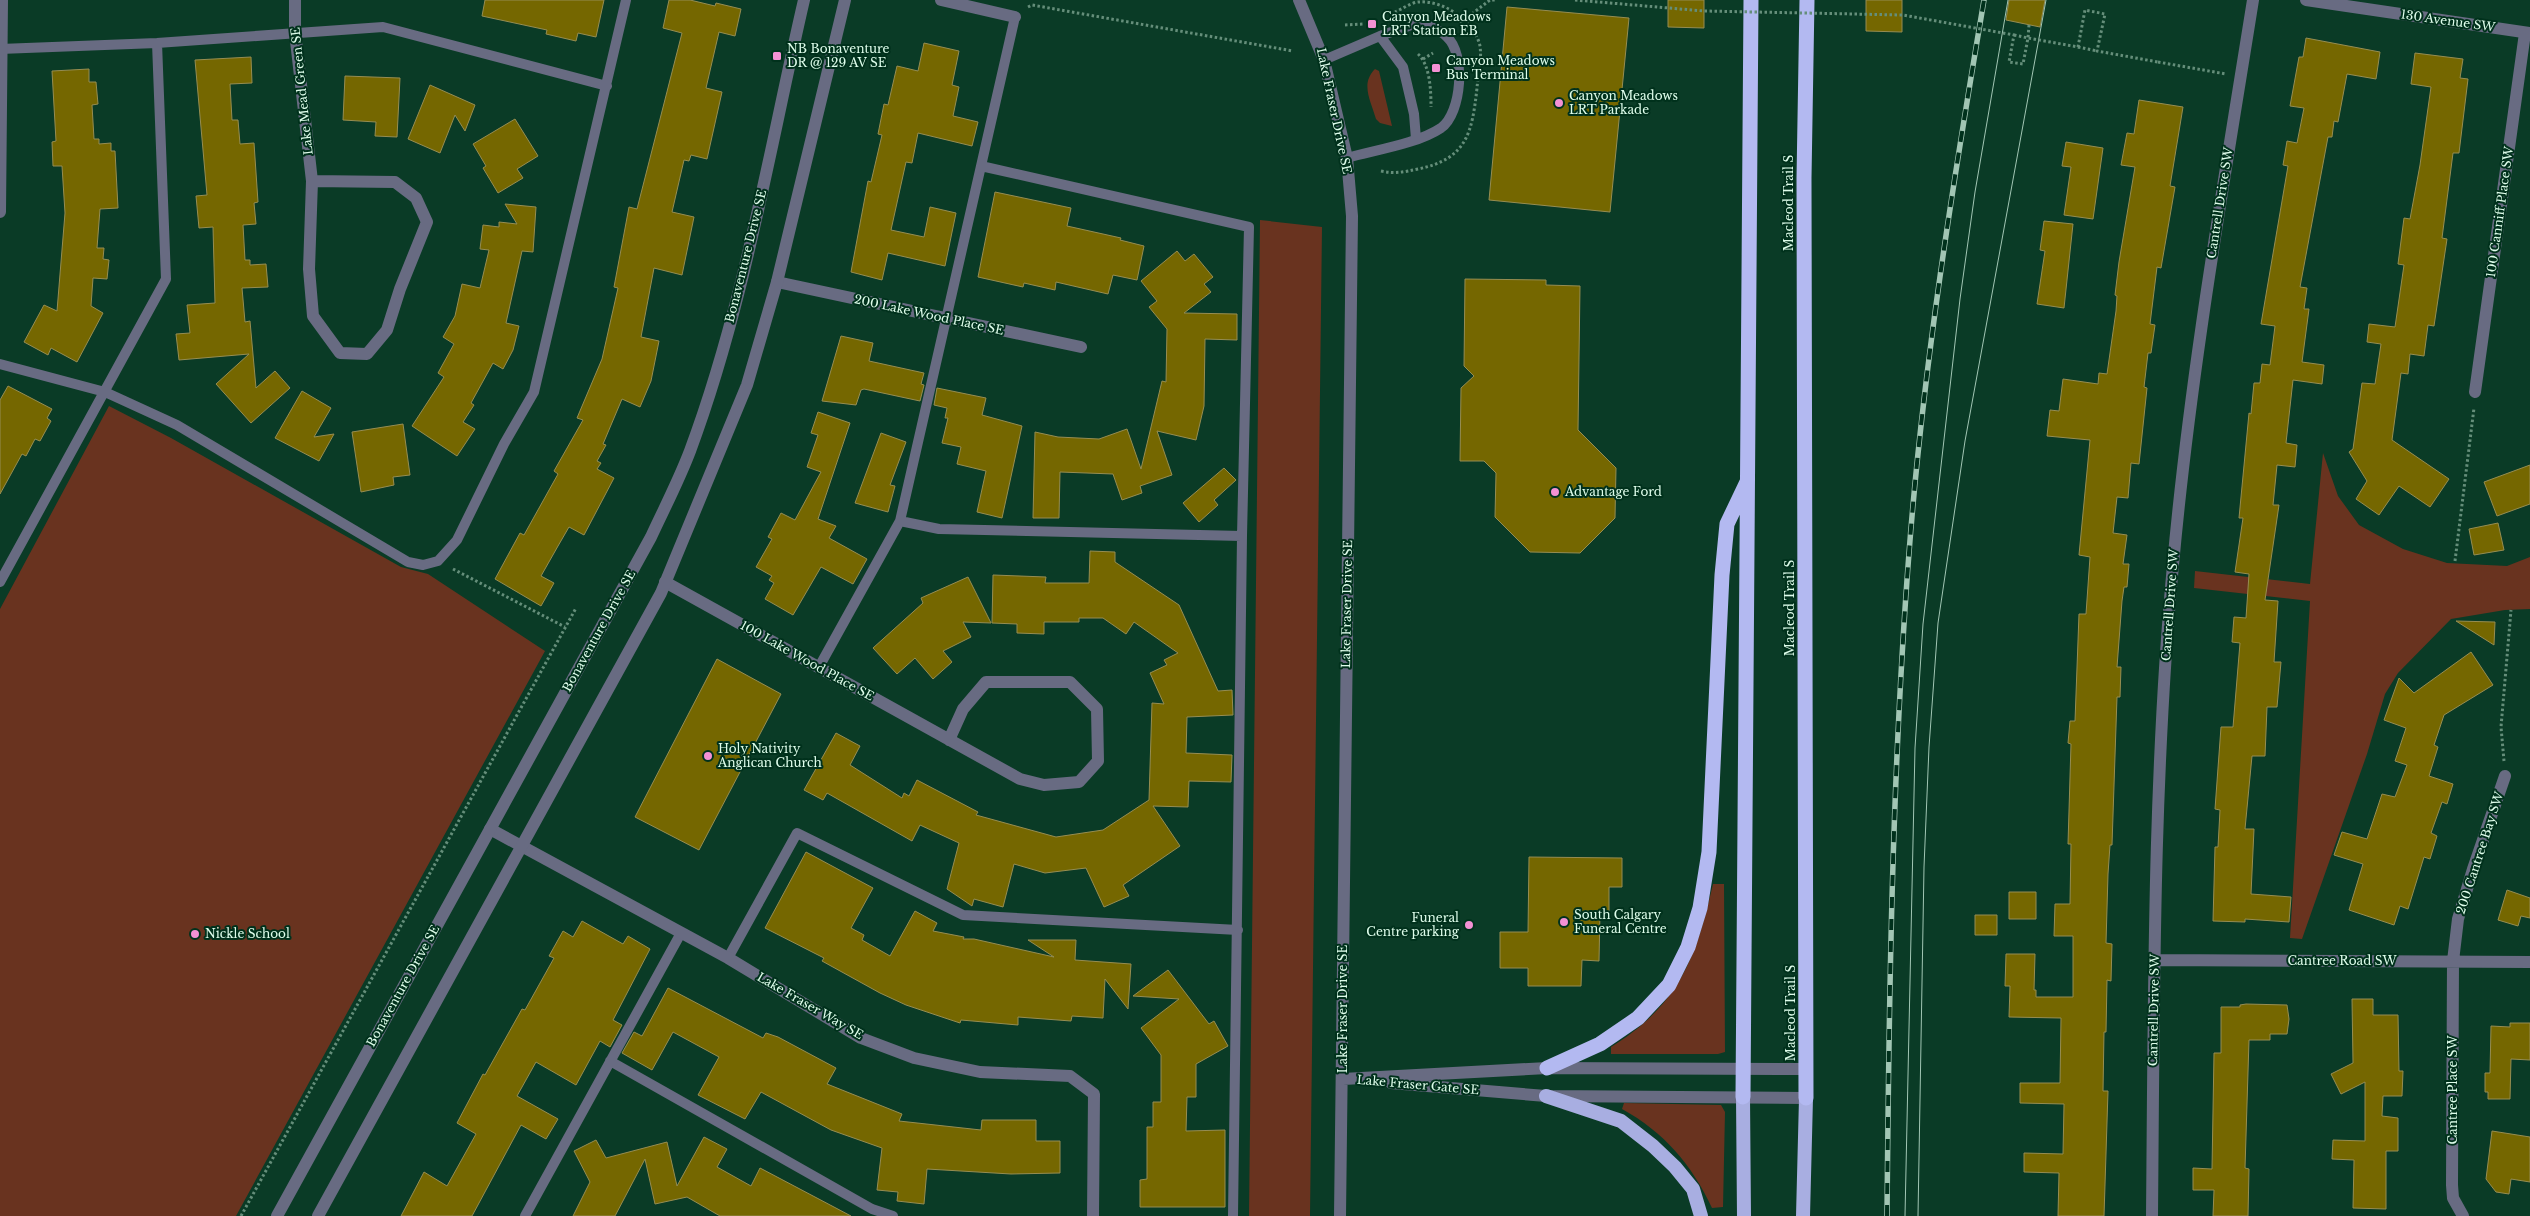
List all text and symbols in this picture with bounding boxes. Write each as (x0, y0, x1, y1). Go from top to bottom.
street label: 130 Avenue SW (2400, 6, 2497, 35)
place label: Canyon Meadows LRT Station EB (1382, 9, 1491, 38)
marker: Canyon Meadows LRT Station EB (1366, 18, 1378, 30)
street label: Lake Mead Green SE (287, 26, 316, 156)
place label: NB Bonaventure DR @ 129 AV SE (787, 41, 890, 70)
street label: Lake Fraser Drive SE (1314, 47, 1355, 175)
marker: NB Bonaventure DR @ 129 AV SE (771, 50, 783, 62)
place label: Canyon Meadows Bus Terminal (1446, 53, 1555, 82)
marker: Canyon Meadows Bus Terminal (1430, 62, 1442, 74)
place label: Canyon Meadows LRT Parkade (1569, 88, 1678, 117)
marker: Canyon Meadows LRT Parkade (1553, 97, 1565, 109)
street label: 100 Canniff Place SW (2483, 144, 2516, 279)
street label: Cantrell Drive SW (2203, 145, 2236, 260)
street label: Macleod Trail S (1781, 155, 1796, 251)
street label: Bonaventure Drive SE (722, 188, 769, 324)
street label: 200 Lake Wood Place SE (853, 291, 1006, 338)
place label: Advantage Ford (1564, 484, 1662, 499)
marker: Advantage Ford (1549, 486, 1561, 498)
street label: Lake Fraser Drive SE (1338, 539, 1355, 668)
street label: Cantrell Drive SW (2158, 548, 2181, 661)
street label: Macleod Trail S (1782, 560, 1797, 656)
street label: Bonaventure Drive SE (559, 567, 638, 694)
street label: 100 Lake Wood Place SE (738, 618, 877, 704)
place label: Holy Nativity Anglican Church (717, 741, 822, 770)
marker: Holy Nativity Anglican Church (702, 750, 714, 762)
street label: 200 Cantree Bay SW (2453, 789, 2507, 916)
place label: South Calgary Funeral Centre (1574, 907, 1667, 936)
place label: Funeral Centre parking (1366, 910, 1460, 939)
marker: South Calgary Funeral Centre (1558, 916, 1570, 928)
marker: Funeral Centre parking (1463, 919, 1475, 931)
street label: Bonaventure Drive SE (363, 922, 442, 1049)
place label: Nickle School (205, 926, 290, 941)
marker: Nickle School (189, 928, 201, 940)
street label: Lake Fraser Drive SE (1335, 945, 1350, 1073)
street label: Cantrell Drive SW (2145, 953, 2162, 1066)
street label: Cantree Road SW (2287, 953, 2397, 968)
street label: Macleod Trail S (1783, 965, 1798, 1061)
street label: Lake Fraser Way SE (754, 969, 866, 1042)
street label: Cantree Place SW (2445, 1035, 2460, 1145)
street label: Lake Fraser Gate SE (1356, 1072, 1480, 1097)

